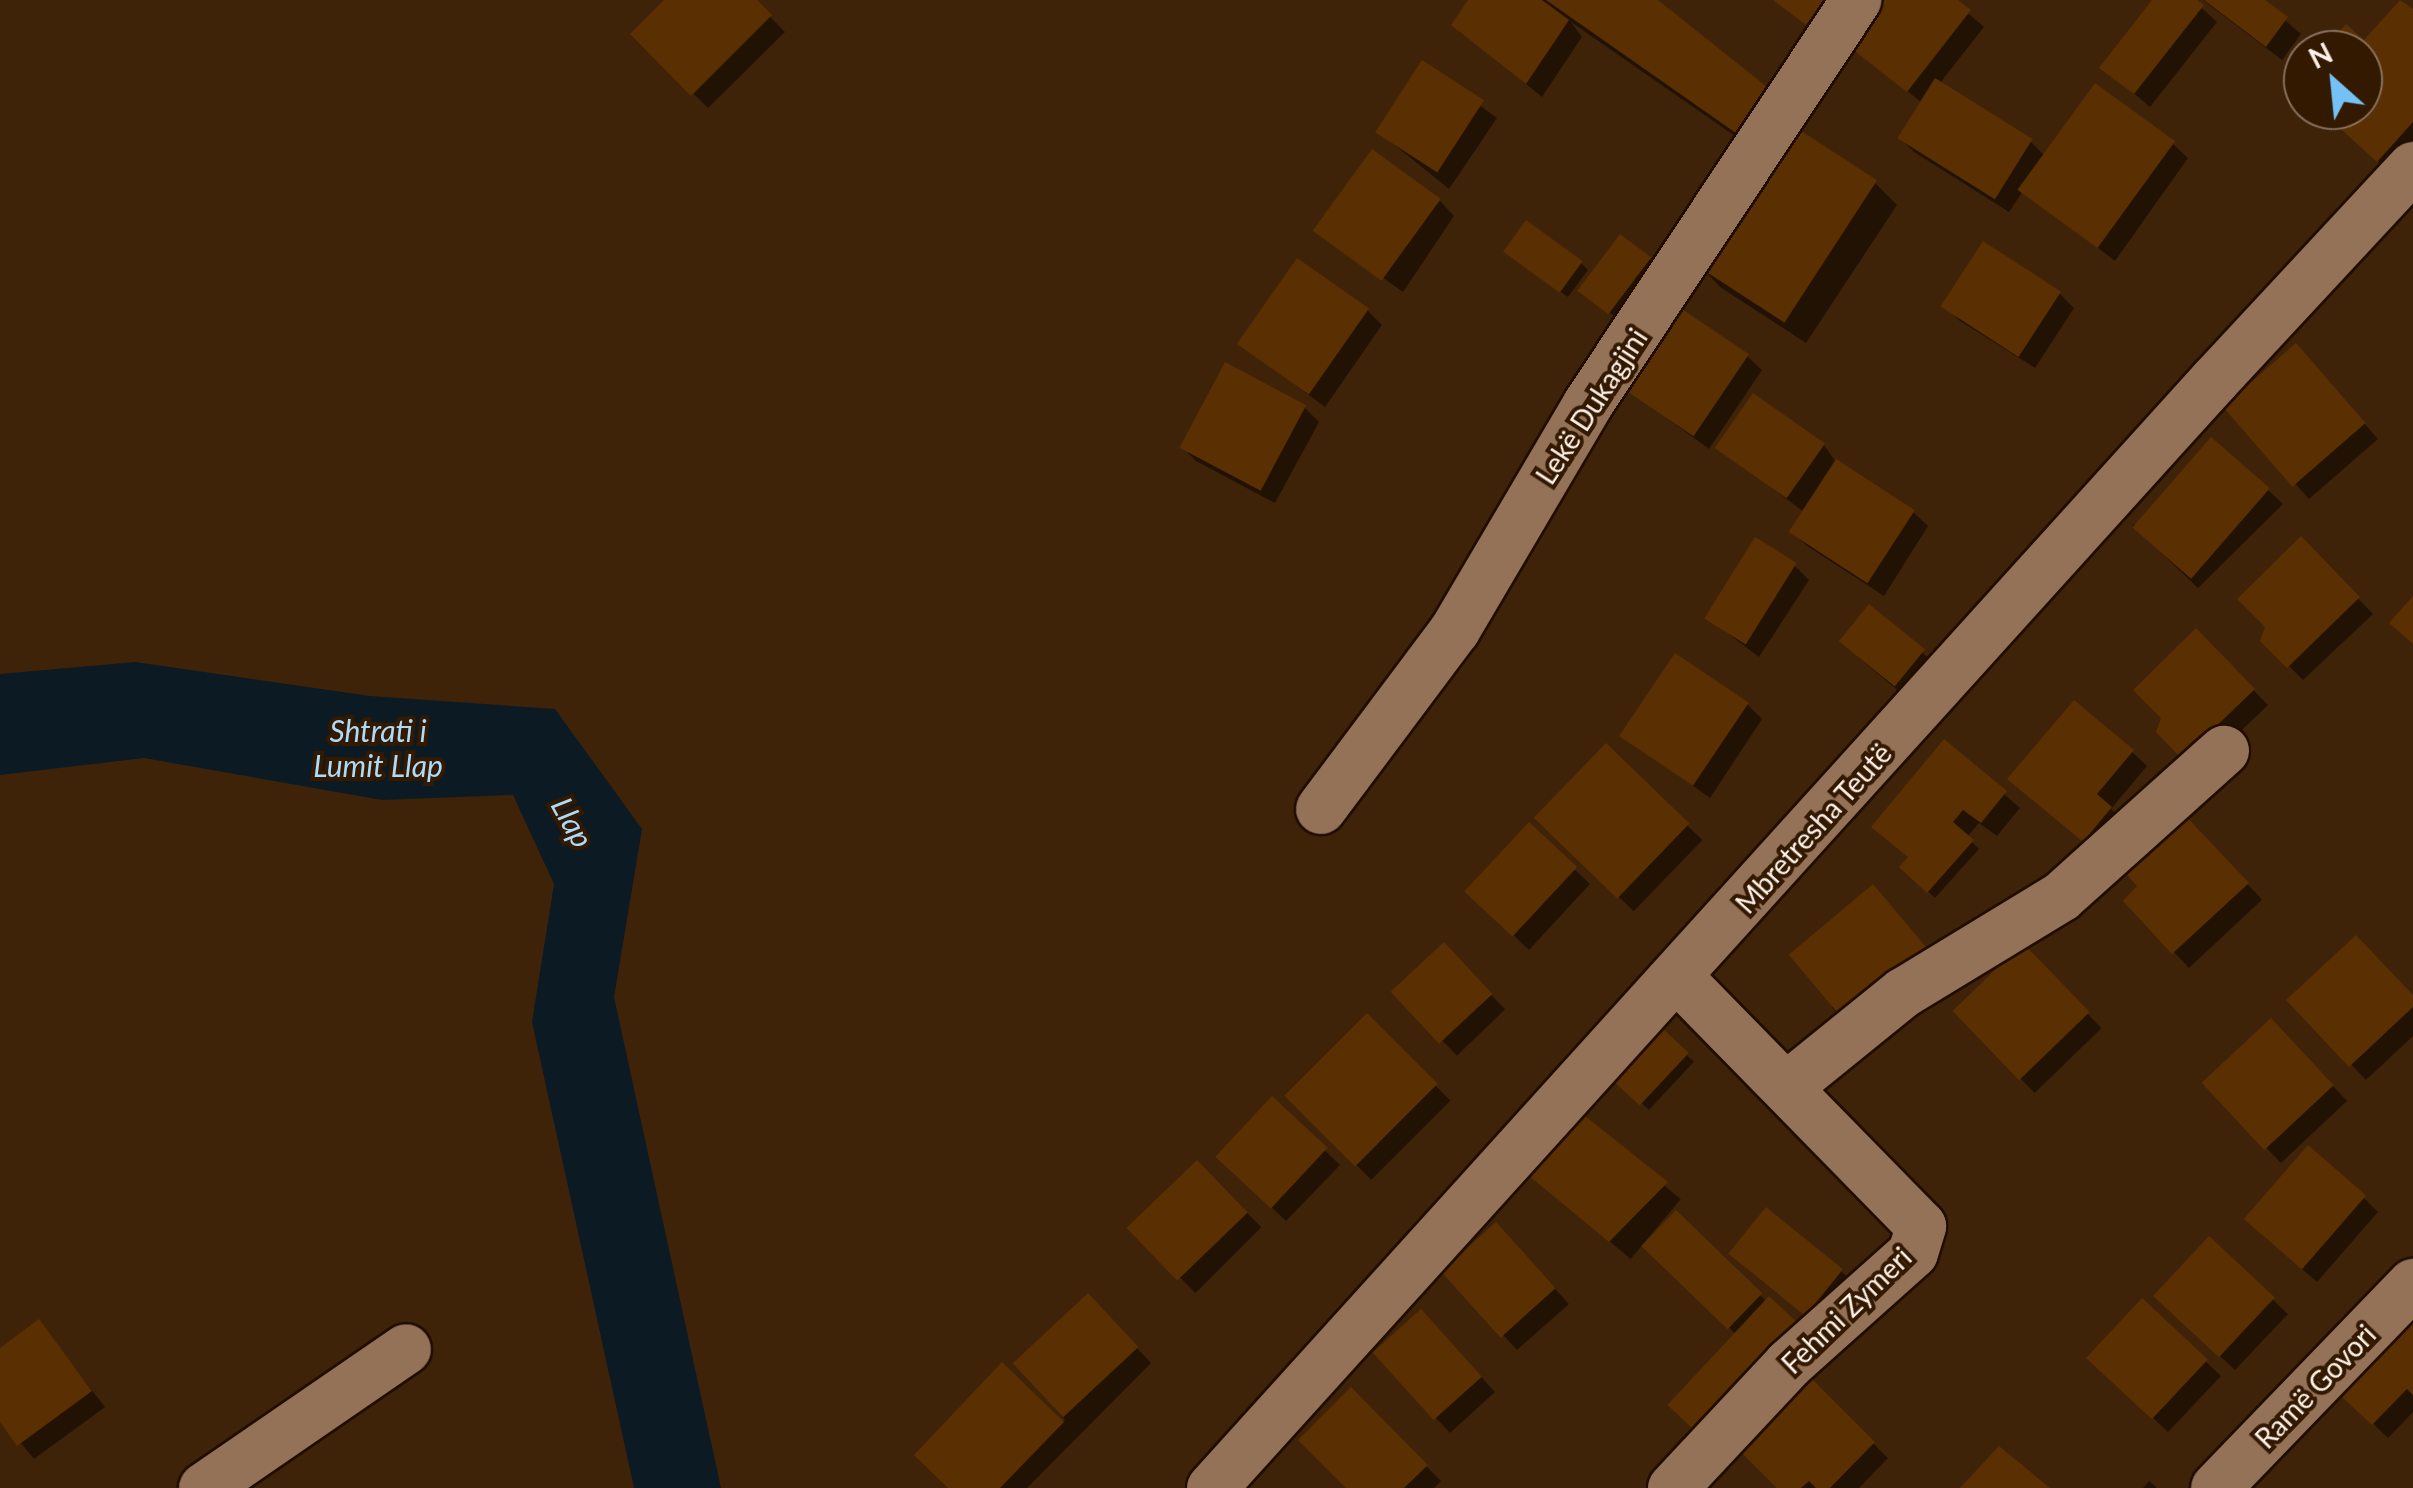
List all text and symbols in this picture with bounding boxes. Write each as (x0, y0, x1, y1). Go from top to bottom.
north arrow (2283, 30, 2383, 130)
text: N (2303, 35, 2338, 75)
street label: Lekë Dukagjini (1528, 322, 1654, 490)
water label: Shtrati i Lumit Llap (313, 712, 443, 782)
street label: Mbretresha Teutë (1728, 736, 1898, 920)
water label: Llap (545, 790, 601, 854)
street label: Fehmi Zymeri (1774, 1240, 1918, 1380)
street label: Ramë Govori (2248, 1317, 2382, 1455)

